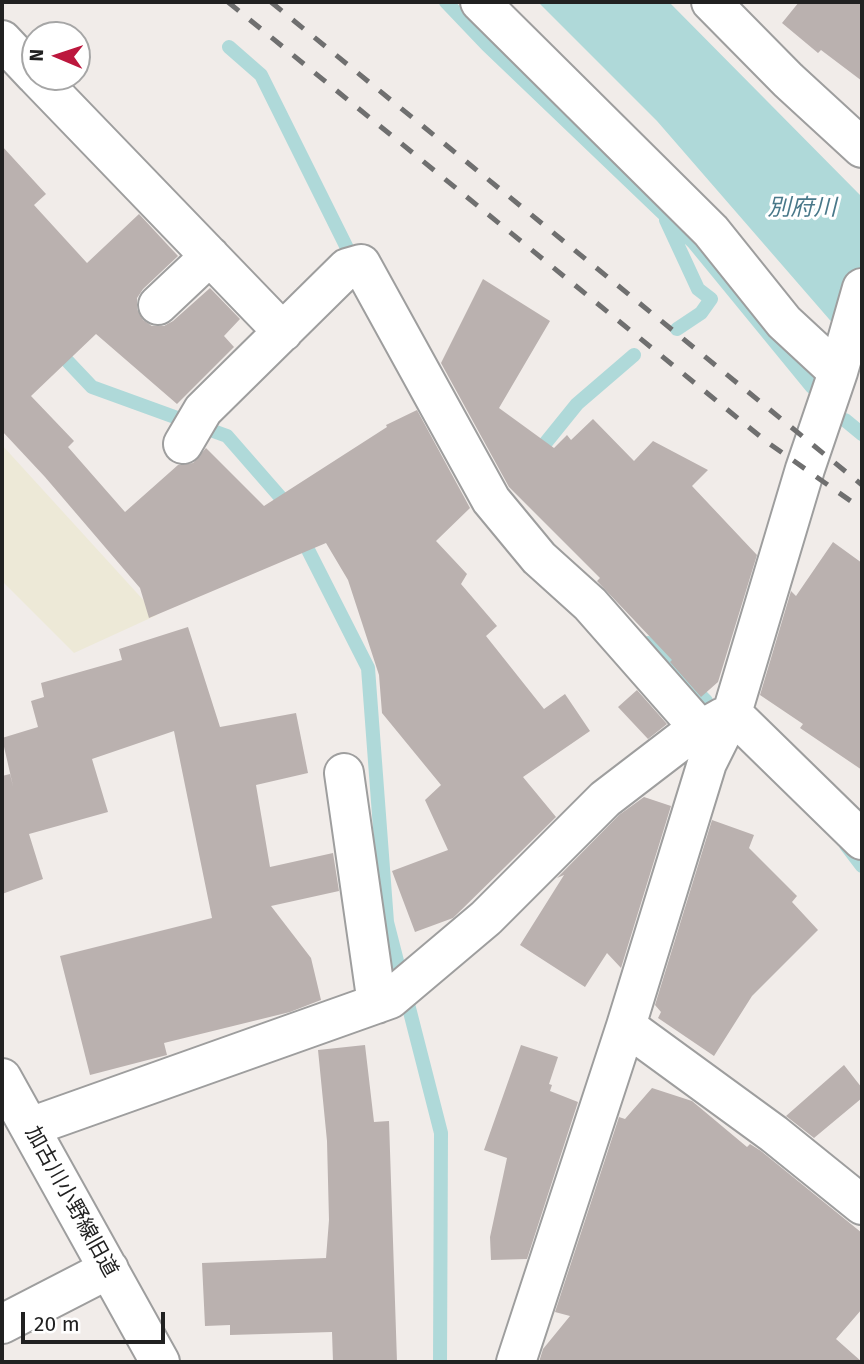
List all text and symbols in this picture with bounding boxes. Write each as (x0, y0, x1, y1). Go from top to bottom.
north arrow (21, 21, 91, 91)
text: N (25, 49, 48, 62)
water label: 別府川 (768, 195, 836, 223)
street label: 加古川小野線旧道 (19, 1122, 123, 1282)
scale bar (24, 1298, 168, 1342)
text: 20 m (34, 1311, 80, 1337)

